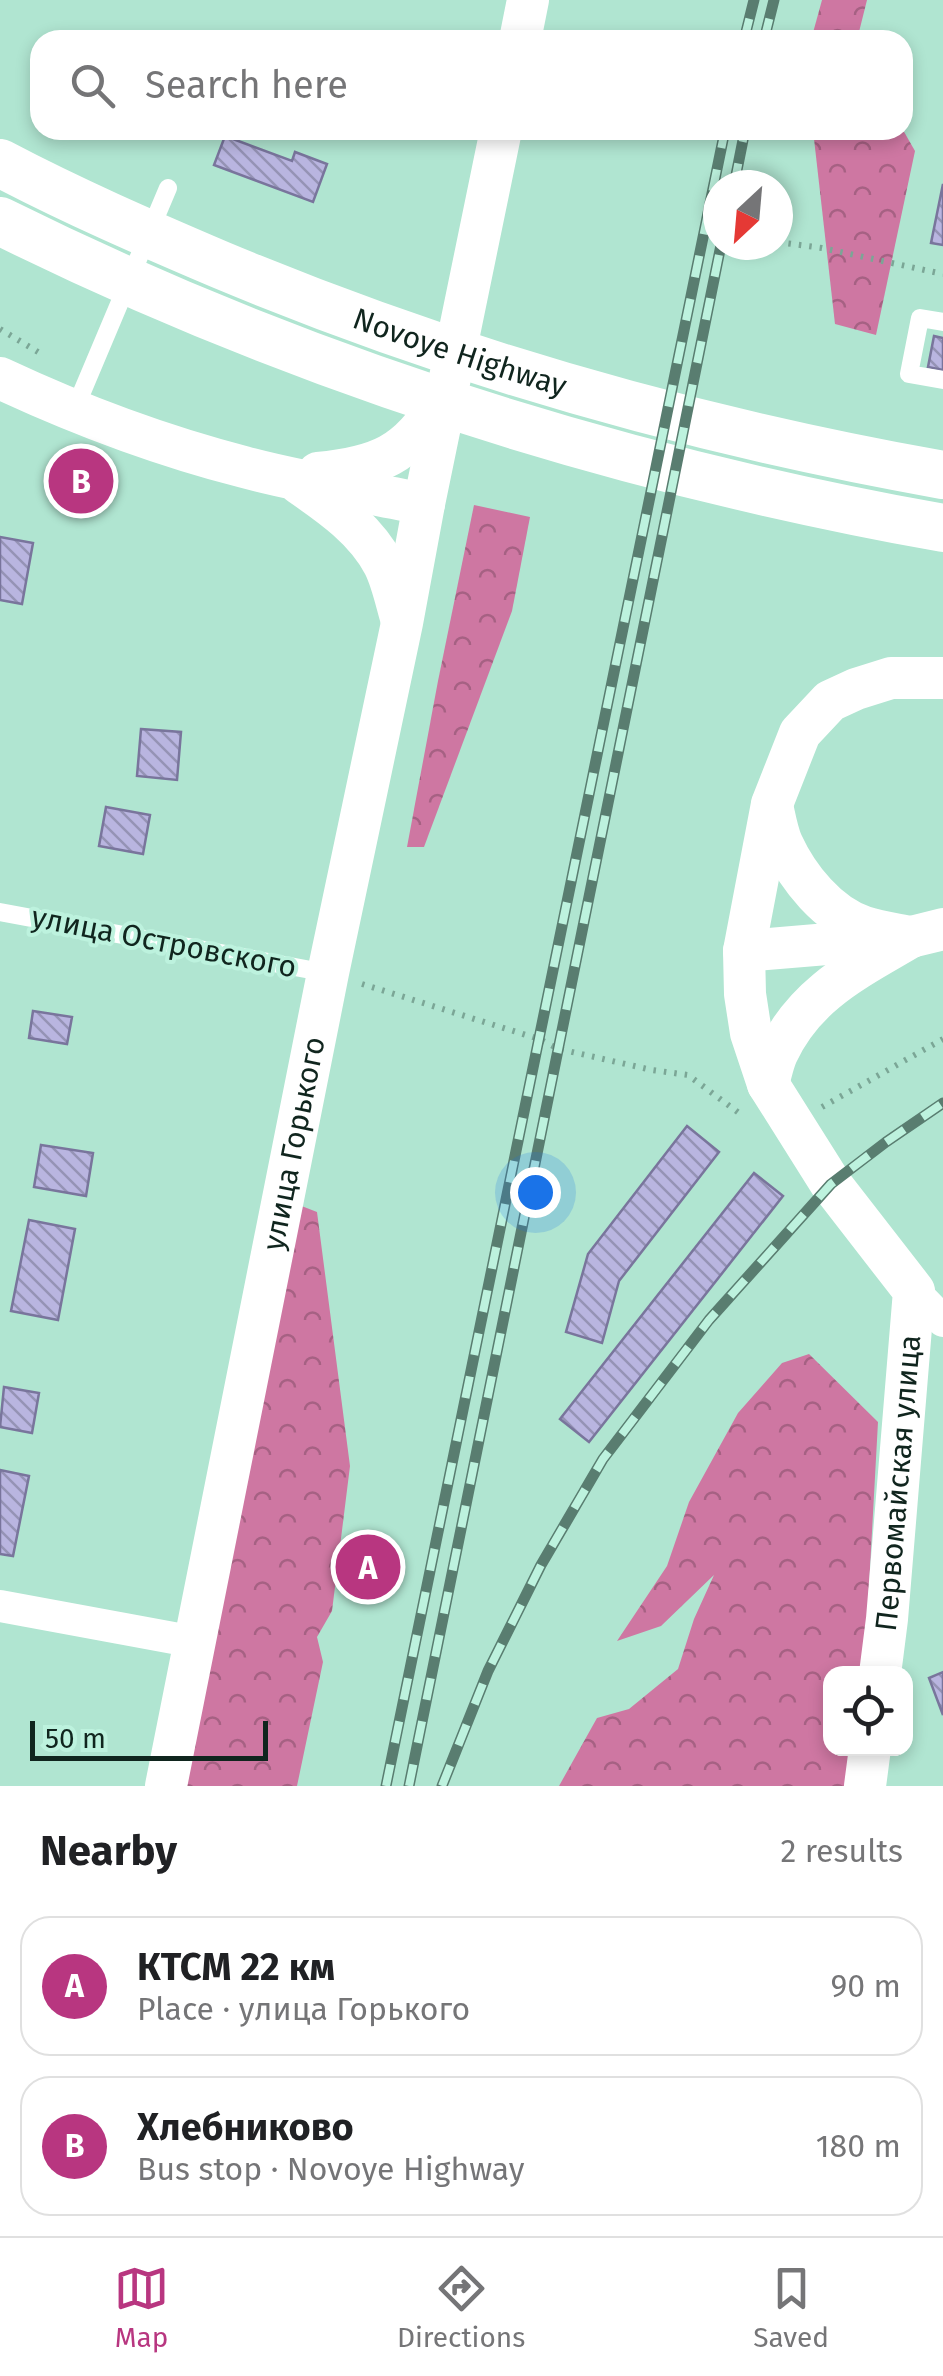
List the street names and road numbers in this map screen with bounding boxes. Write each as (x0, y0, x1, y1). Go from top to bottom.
street label: Novoye Highway (348, 300, 571, 404)
street label: улица Островского (28, 899, 300, 985)
street label: улица Горького (255, 1034, 333, 1254)
street label: Первомайская улица (868, 1333, 928, 1633)

